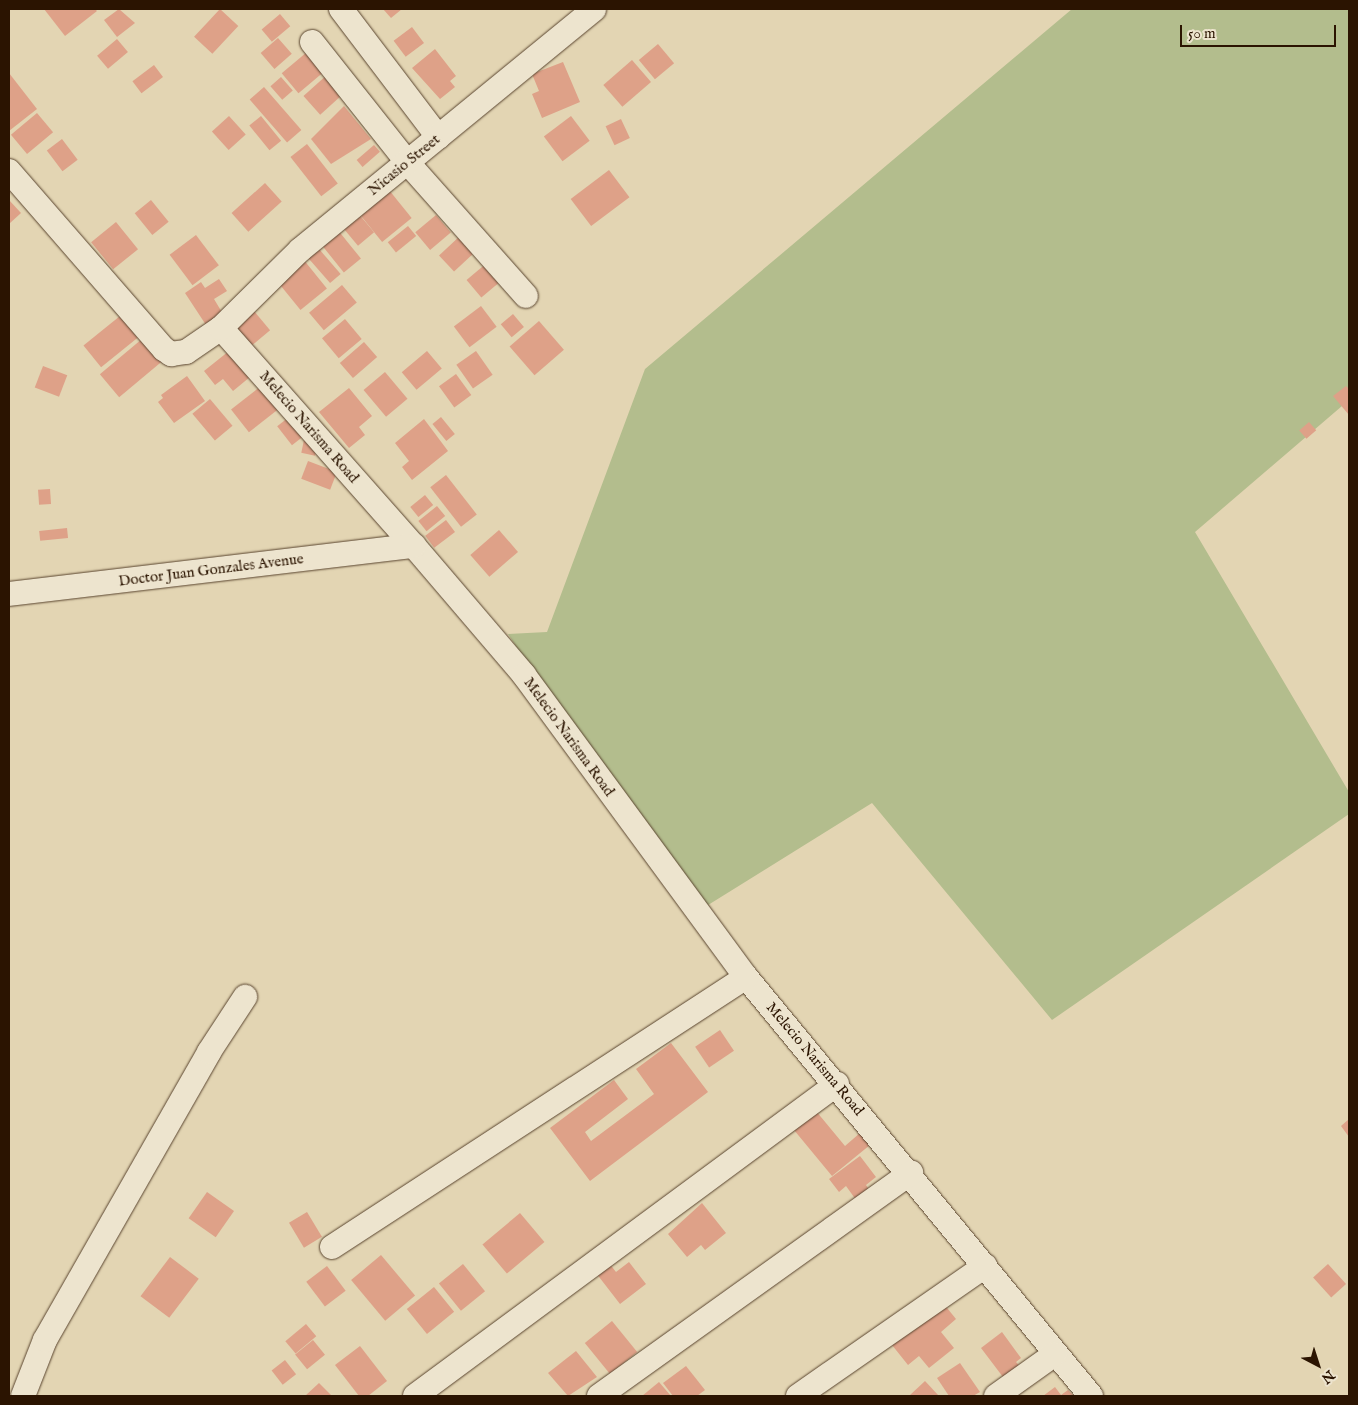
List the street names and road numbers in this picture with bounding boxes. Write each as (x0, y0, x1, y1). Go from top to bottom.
street label: Nicasio Street (364, 130, 444, 200)
street label: Melecio Narisma Road (255, 367, 363, 487)
street label: Doctor Juan Gonzales Avenue (117, 550, 305, 590)
street label: Melecio Narisma Road (520, 674, 618, 800)
street label: Melecio Narisma Road (762, 999, 868, 1119)

